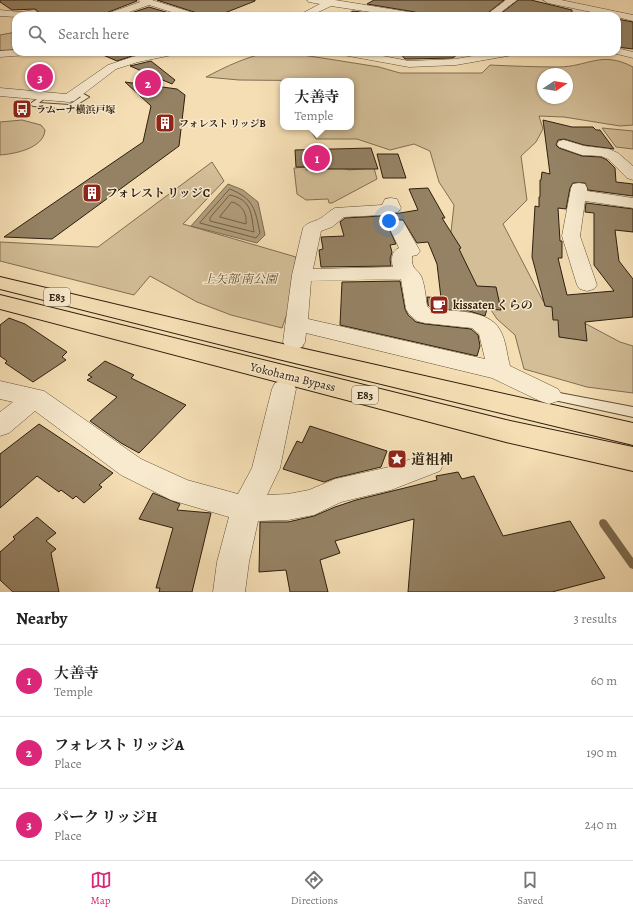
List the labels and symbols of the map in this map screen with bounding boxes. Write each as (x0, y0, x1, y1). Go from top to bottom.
pin: 3 (27, 62, 53, 92)
pin: 2 (135, 68, 161, 98)
north arrow (537, 68, 573, 104)
bus stop icon: ラムーナ横浜戸塚 (11, 98, 33, 120)
place label: ラムーナ横浜戸塚 (36, 103, 115, 116)
building icon: フォレスト リッジB (154, 112, 176, 134)
place label: フォレスト リッジB (179, 117, 266, 130)
pin: 1 (304, 143, 330, 173)
building icon: フォレスト リッジC (81, 182, 103, 204)
place label: フォレスト リッジC (106, 185, 210, 201)
your location (379, 211, 399, 231)
park label: 上矢部 南公園 (203, 271, 279, 287)
road number: E83 (44, 288, 70, 306)
cafe icon: kissaten くらの (428, 294, 450, 316)
place label: kissaten くらの (453, 297, 533, 313)
street label: Yokohama Bypass (248, 358, 338, 395)
road number: E83 (352, 386, 378, 404)
place icon: 道祖神 (386, 448, 408, 470)
place label: 道祖神 (411, 450, 453, 469)

